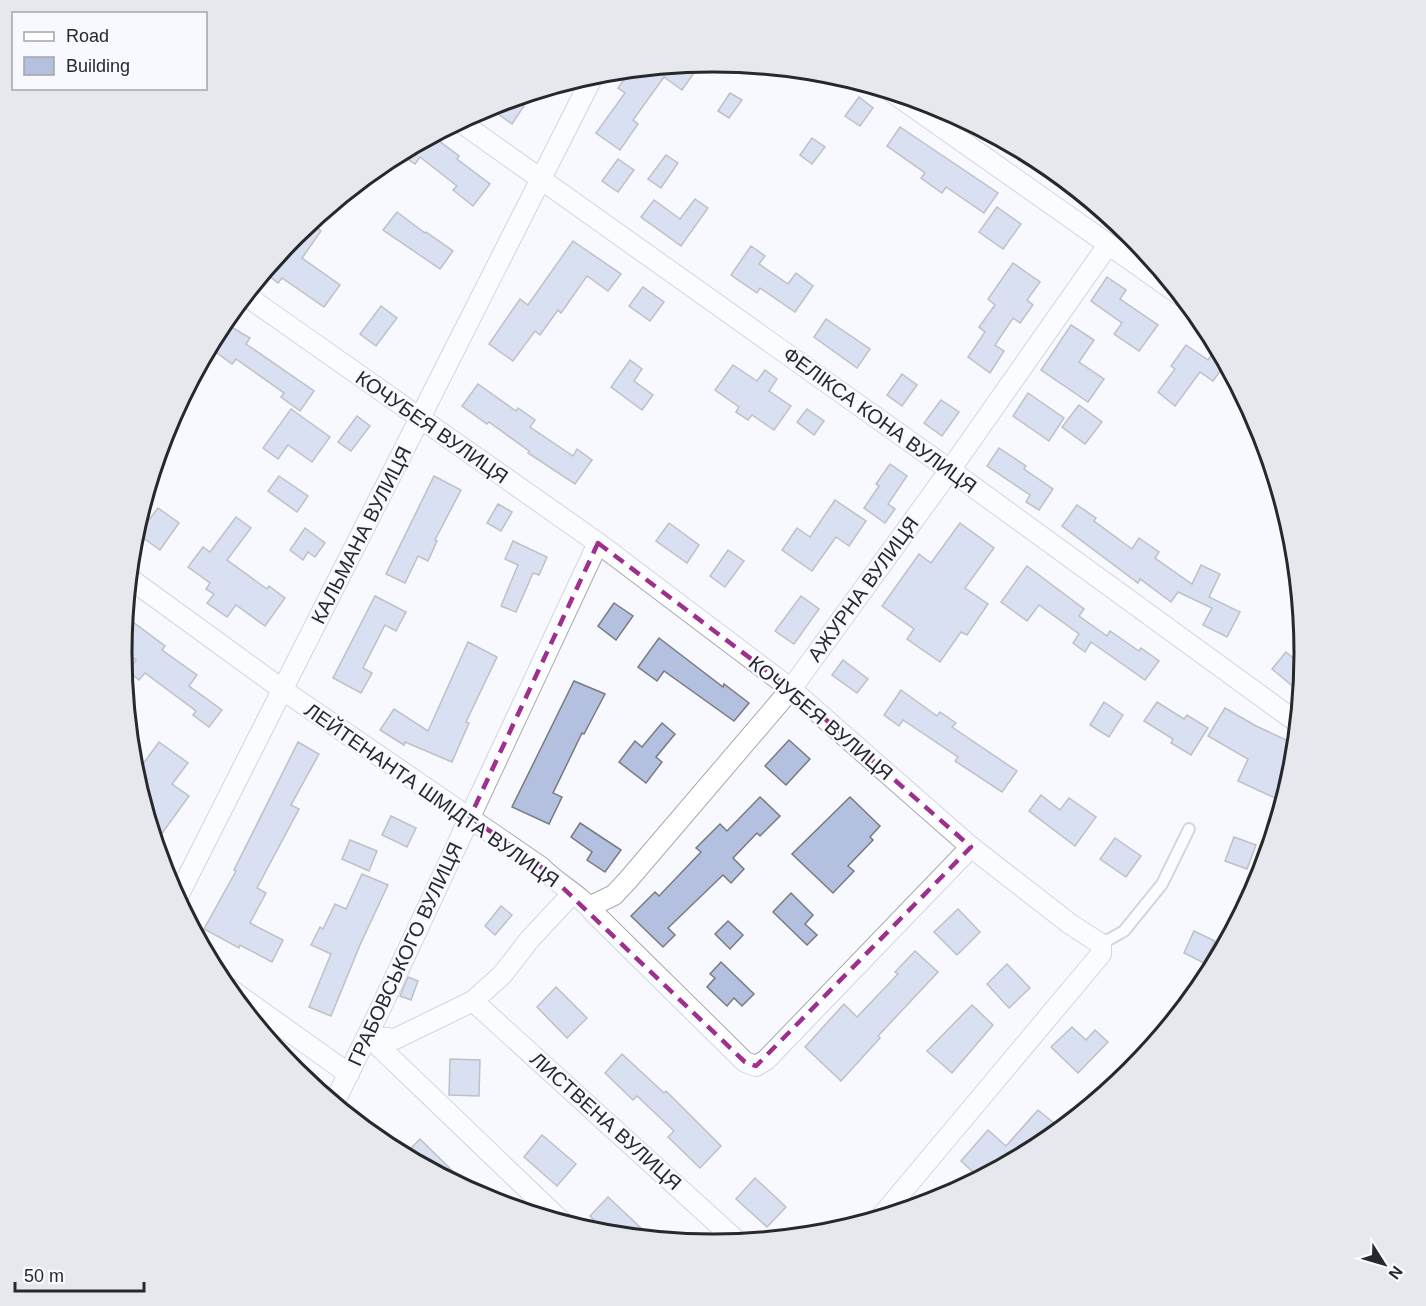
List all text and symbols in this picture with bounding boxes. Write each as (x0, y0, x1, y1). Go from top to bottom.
legend (12, 12, 207, 90)
text: Road (66, 26, 109, 46)
text: Building (66, 56, 130, 76)
street label: ФЕЛІКСА КОНА ВУЛИЦЯ (779, 343, 981, 497)
street label: КОЧУБЕЯ ВУЛИЦЯ (352, 366, 512, 488)
street label: КАЛЬМАНА ВУЛИЦЯ (307, 443, 415, 627)
street label: АЖУРНА ВУЛИЦЯ (803, 513, 923, 665)
street label: КОЧУБЕЯ ВУЛИЦЯ (745, 652, 897, 784)
street label: ЛЕЙТЕНАНТА ШМІДТА ВУЛИЦЯ (301, 698, 564, 892)
street label: ГРАБОВСЬКОГО ВУЛИЦЯ (343, 839, 467, 1069)
street label: ЛИСТВЕНА ВУЛИЦЯ (526, 1048, 686, 1194)
north arrow (1354, 1234, 1414, 1294)
scale bar (15, 1255, 144, 1293)
text: N (1385, 1263, 1406, 1282)
text: 50 m (24, 1266, 64, 1286)

